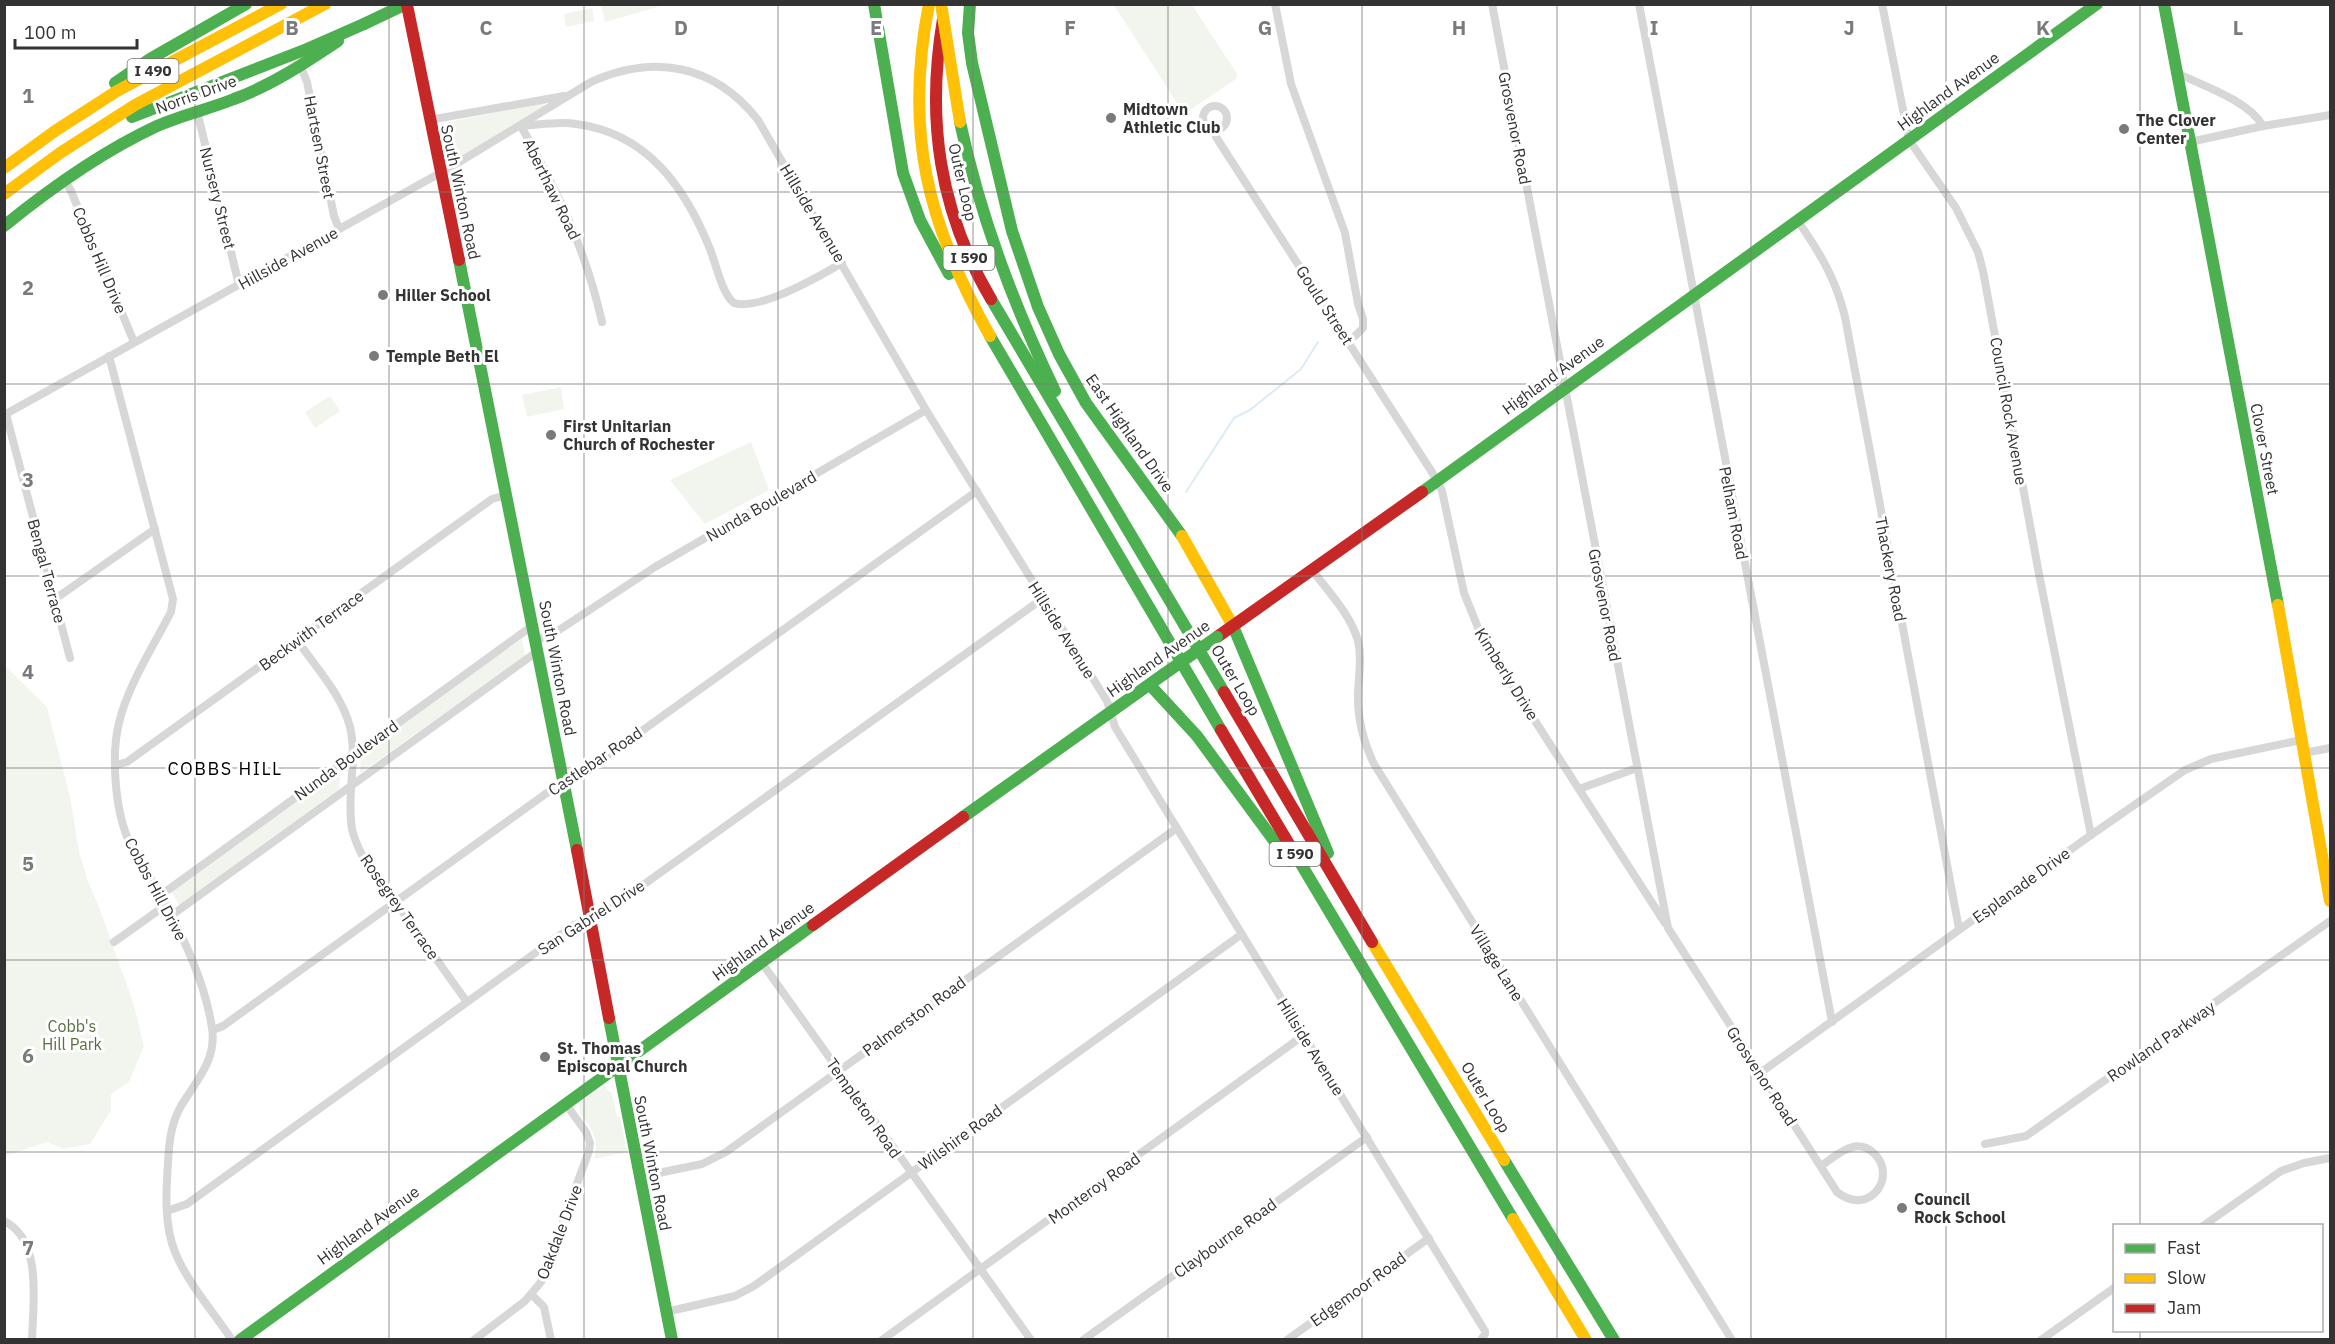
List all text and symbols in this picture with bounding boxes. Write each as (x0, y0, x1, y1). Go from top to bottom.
scale bar (15, 12, 136, 50)
text: B (285, 14, 299, 41)
text: C (479, 14, 493, 41)
text: D (674, 14, 688, 41)
text: E (870, 14, 882, 41)
text: F (1064, 14, 1076, 41)
text: G (1258, 14, 1272, 41)
text: H (1452, 14, 1466, 41)
text: I (1650, 14, 1658, 41)
text: J (1843, 14, 1855, 41)
text: K (2036, 14, 2050, 41)
text: L (2233, 14, 2243, 41)
text: 100 m (24, 21, 76, 44)
street label: Highland Avenue (1893, 47, 2003, 135)
road number: I 490 (128, 59, 178, 83)
street label: Norris Drive (153, 70, 239, 118)
street label: Grosvenor Road (1494, 70, 1536, 186)
text: 1 (22, 82, 34, 109)
street label: Hartsen Street (300, 94, 340, 200)
place label: Midtown Athletic Club (1123, 99, 1221, 137)
place label: The Clover Center (2136, 110, 2216, 148)
marker: Midtown Athletic Club (1104, 111, 1118, 125)
marker: The Clover Center (2117, 122, 2131, 136)
street label: South Winton Road (437, 123, 485, 261)
street label: Aberthaw Road (519, 135, 585, 243)
street label: Outer Loop (944, 141, 982, 223)
street label: Nursery Street (196, 145, 240, 251)
street label: Hillside Avenue (776, 160, 850, 266)
street label: Cobbs Hill Drive (69, 204, 132, 317)
street label: Hillside Avenue (235, 222, 342, 294)
road number: I 590 (944, 246, 994, 270)
street label: Gould Street (1292, 262, 1358, 348)
text: 2 (22, 274, 34, 301)
place label: Hiller School (395, 285, 491, 305)
marker: Hiller School (376, 288, 390, 302)
street label: Highland Avenue (1498, 331, 1608, 419)
street label: Council Rock Avenue (1986, 335, 2032, 487)
place label: Temple Beth El (386, 346, 499, 366)
marker: Temple Beth El (367, 349, 381, 363)
street label: East Highland Drive (1082, 370, 1178, 496)
street label: Clover Street (2246, 401, 2284, 497)
place label: First Unitarian Church of Rochester (563, 416, 715, 454)
marker: First Unitarian Church of Rochester (544, 428, 558, 442)
street label: Pelham Road (1715, 465, 1753, 561)
text: 3 (22, 466, 34, 493)
street label: Nunda Boulevard (702, 466, 820, 546)
street label: Thackery Road (1871, 515, 1911, 623)
street label: Bengal Terrace (23, 517, 71, 626)
street label: Grosvenor Road (1584, 547, 1626, 663)
street label: Hillside Avenue (1024, 578, 1100, 683)
street label: Beckwith Terrace (255, 585, 367, 675)
street label: South Winton Road (535, 599, 581, 737)
street label: Highland Avenue (1103, 615, 1214, 701)
street label: Kimberly Drive (1471, 624, 1543, 724)
street label: Outer Loop (1207, 641, 1265, 719)
text: 4 (22, 658, 34, 685)
street label: Nunda Boulevard (290, 715, 402, 805)
street label: Castlebar Road (544, 722, 646, 800)
district label: COBBS HILL (168, 757, 282, 780)
street label: Cobbs Hill Drive (120, 834, 192, 944)
road number: I 590 (1270, 842, 1320, 866)
street label: Esplanade Drive (1968, 843, 2074, 927)
text: 5 (22, 850, 34, 877)
street label: Rosegrey Terrace (356, 850, 444, 964)
street label: San Gabriel Drive (534, 875, 648, 959)
street label: Highland Avenue (708, 897, 818, 985)
street label: Village Lane (1466, 921, 1528, 1005)
street label: Palmerston Road (858, 972, 970, 1060)
street label: Hillside Avenue (1273, 995, 1349, 1100)
street label: Rowland Parkway (2103, 996, 2219, 1086)
park label: Cobb's Hill Park (42, 1016, 103, 1054)
street label: Grosvenor Road (1722, 1023, 1802, 1129)
place label: St. Thomas Episcopal Church (557, 1038, 687, 1076)
text: 6 (22, 1042, 34, 1069)
marker: St. Thomas Episcopal Church (538, 1050, 552, 1064)
street label: Templeton Road (822, 1054, 906, 1162)
street label: Outer Loop (1457, 1058, 1515, 1136)
street label: South Winton Road (630, 1094, 676, 1232)
street label: Wilshire Road (914, 1100, 1006, 1174)
street label: Monteroy Road (1044, 1148, 1144, 1228)
street label: Highland Avenue (313, 1181, 423, 1269)
street label: Oakdale Drive (532, 1182, 586, 1282)
place label: Council Rock School (1914, 1189, 2006, 1227)
street label: Claybourne Road (1170, 1194, 1280, 1282)
marker: Council Rock School (1895, 1201, 1909, 1215)
legend (2113, 1224, 2323, 1332)
text: 7 (22, 1234, 34, 1261)
text: Fast (2167, 1236, 2201, 1259)
street label: Edgemoor Road (1306, 1247, 1410, 1331)
text: Slow (2167, 1266, 2206, 1289)
text: Jam (2167, 1296, 2202, 1319)

